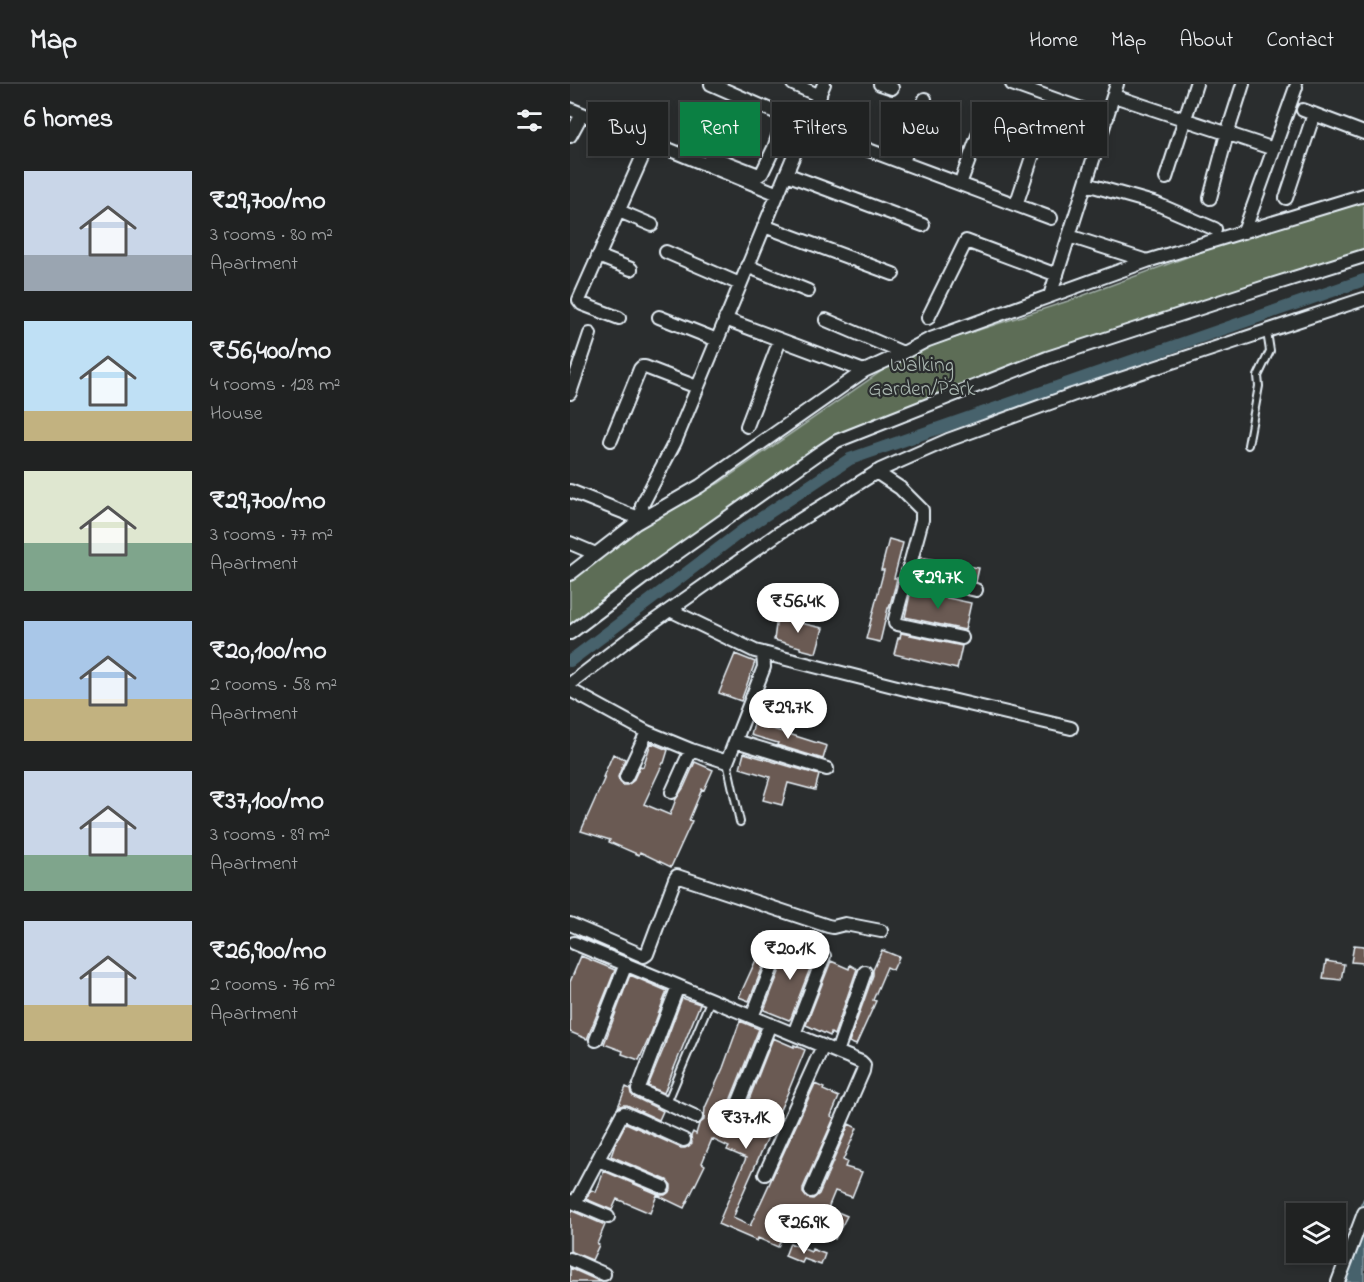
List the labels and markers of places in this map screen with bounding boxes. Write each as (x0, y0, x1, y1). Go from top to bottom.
pin: ₹29.7K (889, 559, 987, 610)
pin: ₹56.4K (749, 583, 847, 634)
pin: ₹29.7K (739, 689, 837, 740)
pin: ₹20.1K (741, 930, 839, 981)
pin: ₹37.1K (697, 1099, 795, 1150)
pin: ₹26.9K (755, 1204, 853, 1255)

